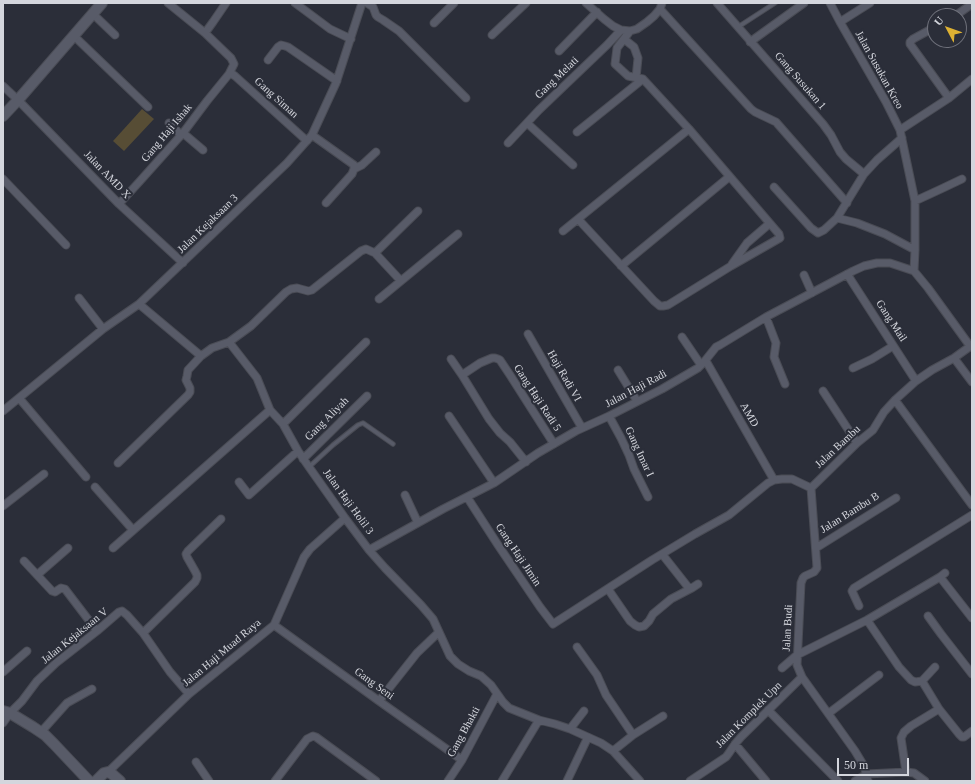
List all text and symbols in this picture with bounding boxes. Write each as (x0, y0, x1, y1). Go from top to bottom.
north arrow (927, 8, 967, 48)
text: U (932, 14, 946, 28)
street label: Jalan Susukan Kreo (849, 23, 909, 117)
street label: Gang Susukan 1 (768, 46, 832, 116)
street label: Gang Melati (531, 52, 583, 104)
street label: Gang Siman (249, 72, 303, 124)
street label: Gang Haji Ishak (136, 98, 198, 168)
street label: Jalan AMD X (81, 148, 133, 202)
street label: Jalan Kejaksaan 3 (170, 187, 246, 261)
street label: Gang Mail (872, 296, 910, 346)
street label: Haji Radi VI (544, 348, 584, 404)
street label: Gang Haji Radi 5 (509, 359, 565, 437)
street label: Jalan Haji Radi (599, 365, 673, 413)
street label: Gang Aliyah (301, 393, 353, 445)
street label: AMD (737, 402, 761, 428)
street label: Jalan Bambu (809, 419, 867, 475)
street label: Gang Imar I (621, 423, 657, 481)
street label: Jalan Haji Holil 3 (317, 463, 379, 541)
street label: Jalan Bambu B (814, 487, 886, 539)
street label: Gang Haji Jimin (490, 518, 546, 592)
street label: Jalan Budi (780, 601, 796, 655)
street label: Jalan Kejaksaan V (35, 602, 115, 670)
street label: Jalan Haji Muad Raya (176, 613, 268, 693)
street label: Gang Seni (349, 664, 399, 704)
street label: Jalan Komplek Upn (709, 675, 789, 755)
street label: Gang Bhakti (443, 702, 485, 762)
scale bar (839, 750, 911, 776)
text: 50 m (844, 758, 868, 772)

